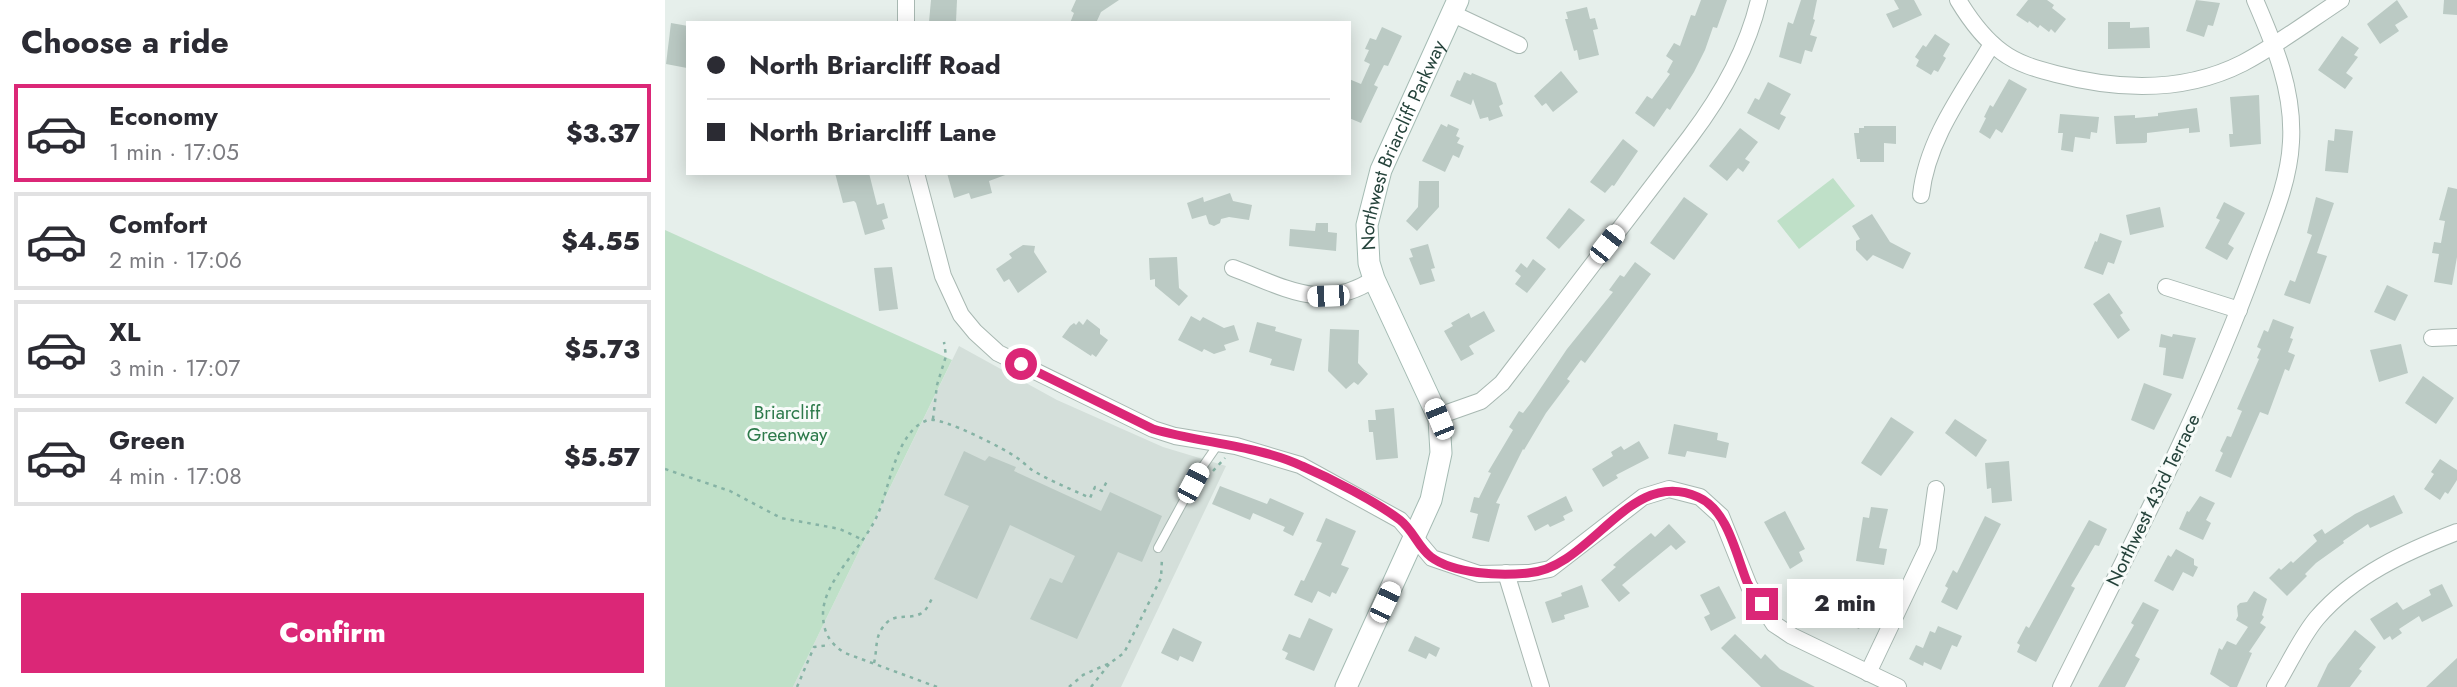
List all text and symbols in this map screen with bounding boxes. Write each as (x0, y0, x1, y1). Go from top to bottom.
text: Choose a ride (21, 19, 229, 65)
street label: Northwest Briarcliff Parkway (1354, 35, 1452, 251)
text: North Briarcliff Road (749, 46, 1001, 84)
text: Economy (109, 97, 218, 135)
icon: car (25, 102, 88, 165)
text: North Briarcliff Lane (749, 113, 996, 151)
text: $3.37 (566, 114, 640, 152)
text: 1 min · 17:05 (109, 135, 239, 169)
text: Comfort (109, 205, 207, 243)
icon: car (25, 210, 88, 273)
car (1586, 221, 1629, 267)
text: $4.55 (561, 222, 640, 260)
text: 2 min · 17:06 (109, 243, 242, 277)
car (1307, 285, 1350, 307)
text: XL (109, 313, 141, 351)
icon: car (25, 318, 88, 381)
text: $5.73 (565, 330, 640, 368)
route start (1005, 348, 1037, 380)
text: 3 min · 17:07 (109, 351, 240, 385)
car (1422, 396, 1457, 442)
park label: Briarcliff Greenway (747, 399, 828, 448)
street label: Northwest 43rd Terrace (2100, 409, 2207, 591)
text: Green (109, 421, 185, 459)
icon: car (25, 426, 88, 489)
text: $5.57 (564, 438, 640, 476)
text: 4 min · 17:08 (109, 459, 242, 493)
car (1174, 460, 1213, 506)
car (1367, 579, 1404, 625)
callout: 2 min (1787, 580, 1902, 628)
text: 2 min (1814, 586, 1876, 620)
route end (1746, 588, 1778, 620)
button: Confirm (21, 593, 644, 673)

